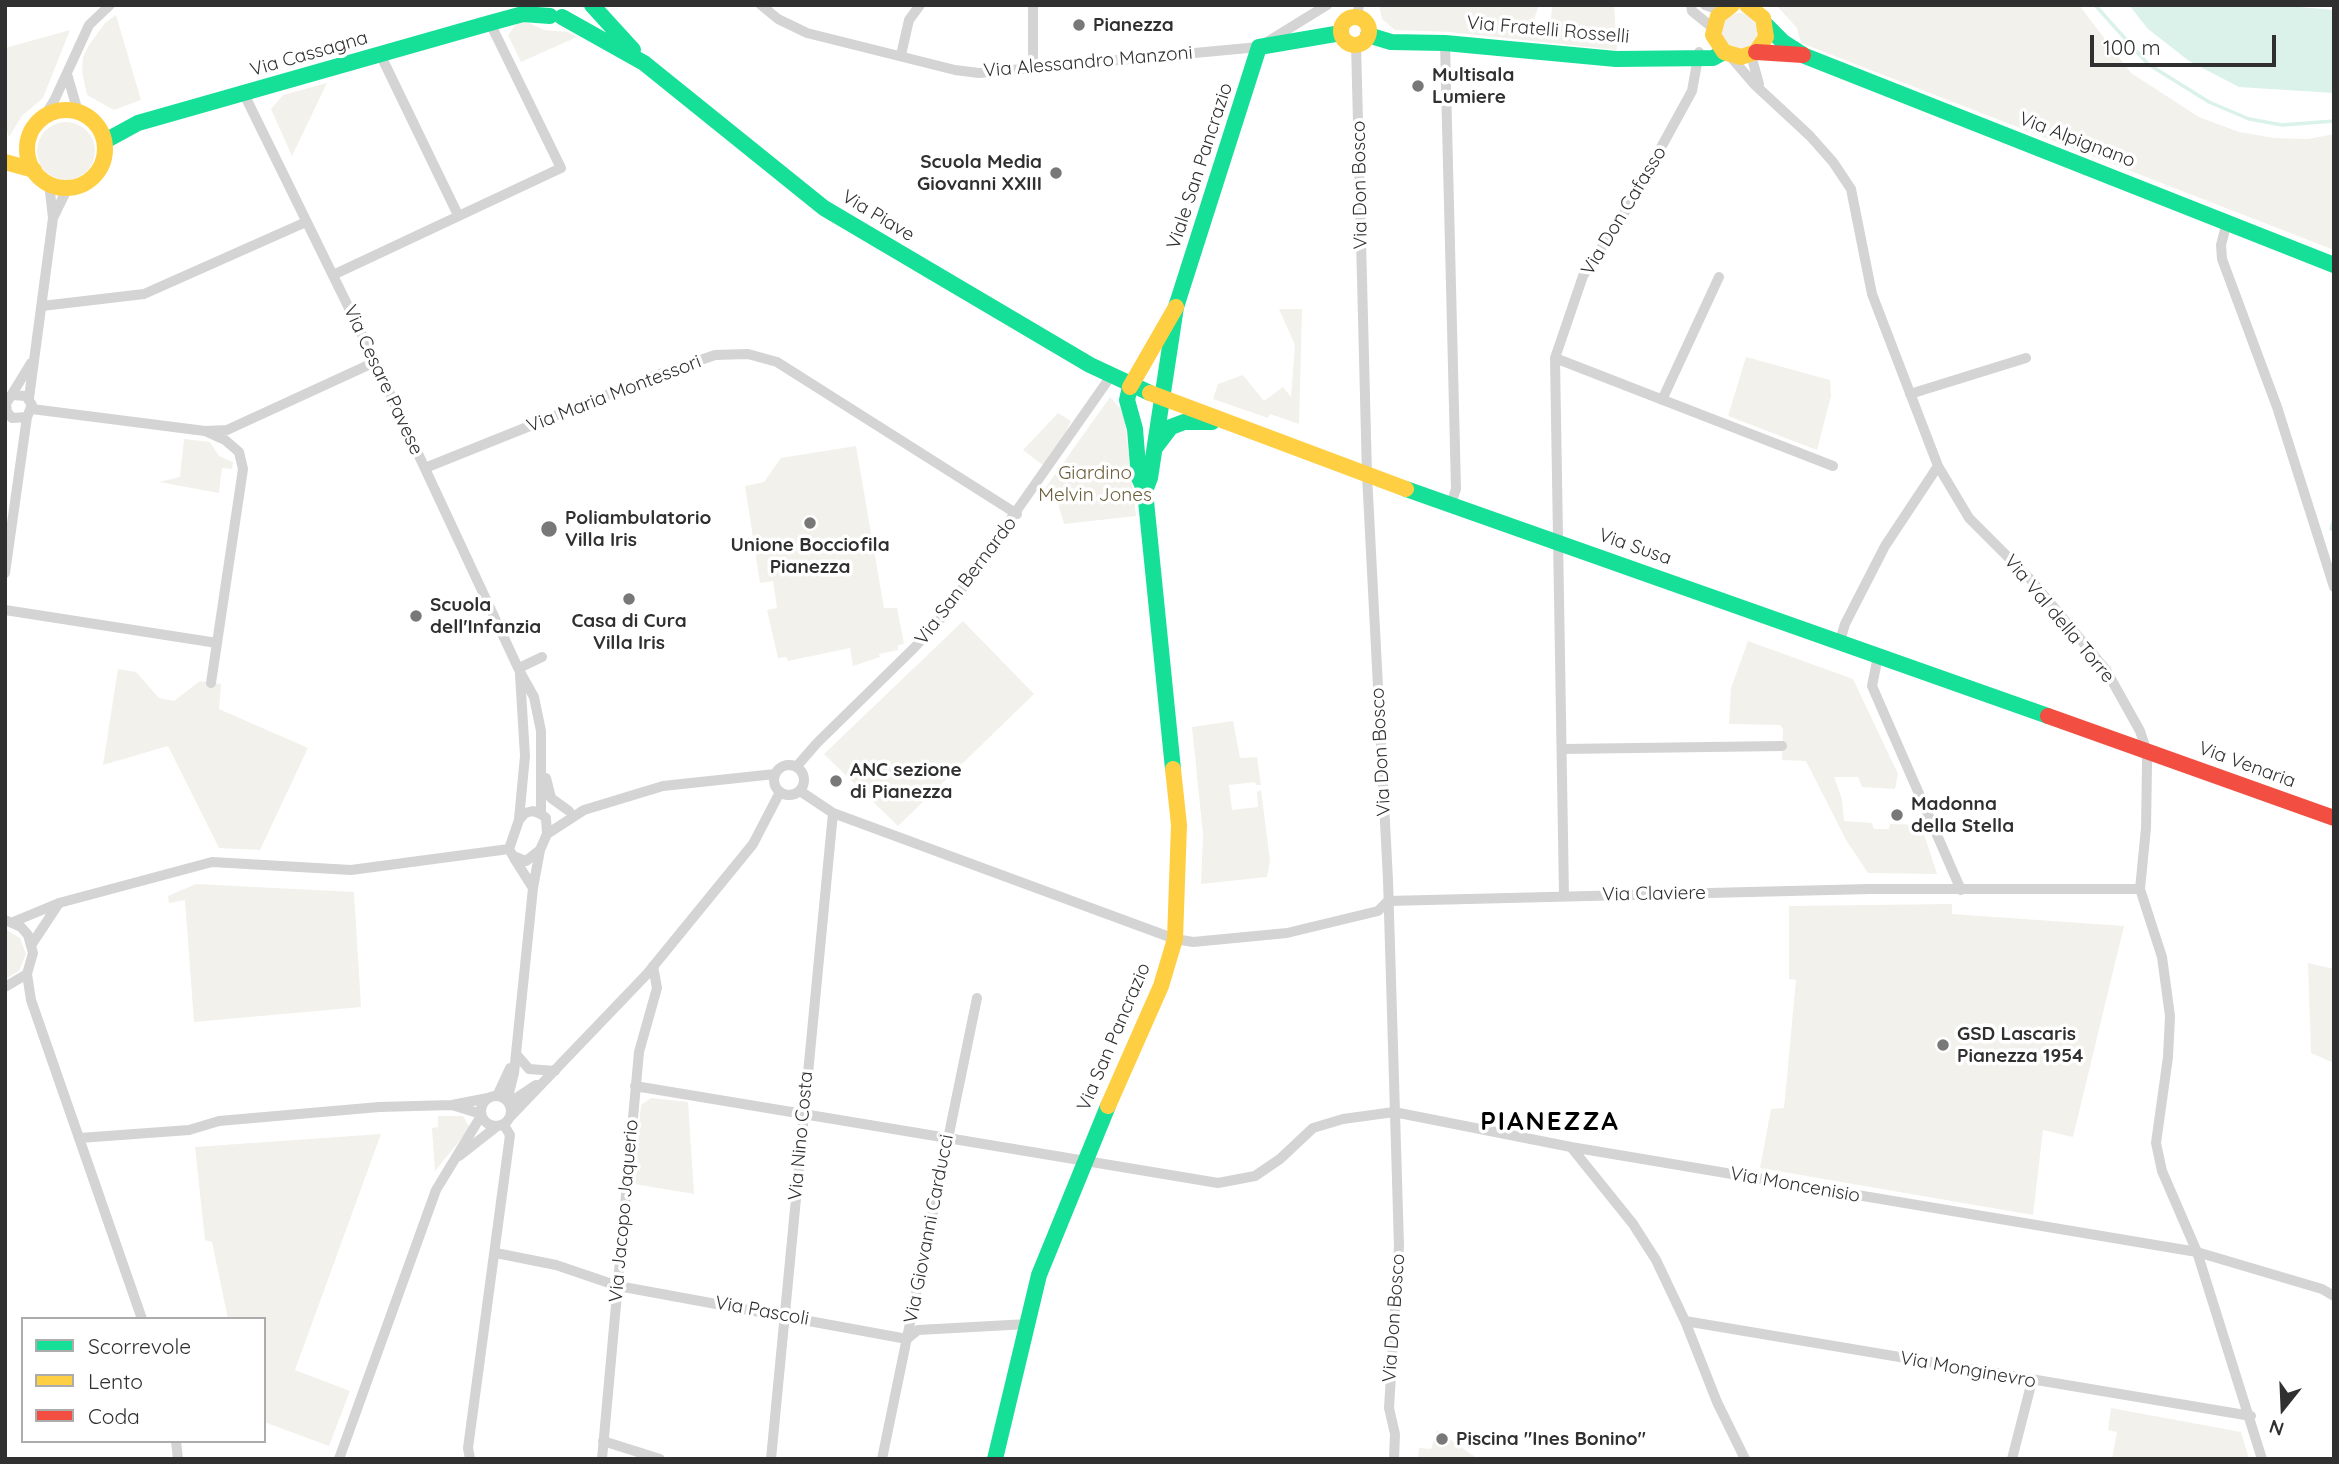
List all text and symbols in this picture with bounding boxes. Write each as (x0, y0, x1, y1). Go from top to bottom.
street label: Via Fratelli Rosselli (1466, 12, 1630, 48)
place label: Pianezza (1093, 14, 1174, 36)
marker: Pianezza (1071, 17, 1087, 33)
scale bar (2094, 21, 2280, 65)
street label: Via Cassagna (248, 26, 370, 82)
text: 100 m (2103, 34, 2161, 60)
street label: Via Alessandro Manzoni (983, 42, 1193, 82)
place label: Multisala Lumiere (1432, 64, 1514, 108)
marker: Multisala Lumiere (1410, 78, 1426, 94)
street label: Viale San Pancrazio (1162, 80, 1238, 252)
street label: Via Alpignano (2016, 107, 2138, 173)
street label: Via Don Bosco (1347, 120, 1373, 250)
street label: Via Don Cafasso (1577, 142, 1671, 280)
place label: Scuola Media Giovanni XXIII (917, 151, 1042, 195)
marker: Scuola Media Giovanni XXIII (1048, 165, 1064, 181)
street label: Via Piave (838, 185, 918, 247)
street label: Via Cesare Pavese (338, 301, 428, 459)
street label: Via Maria Montessori (524, 350, 704, 438)
park label: Giardino Melvin Jones (1038, 462, 1152, 506)
place label: Poliambulatorio Villa Iris (565, 507, 711, 551)
street label: Via San Bernardo (910, 512, 1022, 650)
marker: Unione Bocciofila Pianezza (802, 515, 818, 531)
marker: Poliambulatorio Villa Iris (539, 519, 559, 539)
street label: Via Susa (1596, 524, 1674, 570)
place label: Unione Bocciofila Pianezza (730, 534, 890, 578)
street label: Via Val della Torre (1999, 550, 2119, 688)
marker: Casa di Cura Villa Iris (621, 591, 637, 607)
place label: Scuola dell'Infanzia (430, 594, 541, 638)
marker: Scuola dell'Infanzia (408, 608, 424, 624)
place label: Casa di Cura Villa Iris (571, 610, 687, 654)
street label: Via Don Bosco (1366, 687, 1396, 817)
street label: Via Venaria (2195, 737, 2299, 793)
place label: ANC sezione di Pianezza (850, 759, 962, 803)
marker: ANC sezione di Pianezza (828, 773, 844, 789)
place label: Madonna della Stella (1911, 793, 2014, 837)
marker: Madonna della Stella (1889, 807, 1905, 823)
street label: Via Claviere (1602, 882, 1706, 906)
street label: Via San Pancrazio (1073, 960, 1155, 1114)
place label: GSD Lascaris Pianezza 1954 (1957, 1023, 2083, 1067)
marker: GSD Lascaris Pianezza 1954 (1935, 1037, 1951, 1053)
street label: Via Nino Costa (784, 1070, 818, 1202)
district label: PIANEZZA (1481, 1106, 1619, 1138)
street label: Via Jacopo Jaquerio (605, 1119, 643, 1303)
street label: Via Giovanni Carducci (899, 1133, 959, 1325)
street label: Via Moncenisio (1728, 1162, 1862, 1208)
street label: Via Don Bosco (1378, 1253, 1410, 1383)
street label: Via Pascoli (713, 1292, 811, 1330)
legend (21, 1317, 266, 1443)
text: Scorrevole (88, 1333, 191, 1359)
street label: Via Monginevro (1898, 1347, 2038, 1393)
text: Lento (88, 1368, 143, 1394)
north arrow (2248, 1373, 2318, 1443)
text: Coda (88, 1403, 140, 1429)
text: N (2266, 1414, 2287, 1442)
place label: Piscina "Ines Bonino" (1456, 1428, 1646, 1450)
marker: Piscina "Ines Bonino" (1434, 1431, 1450, 1447)

